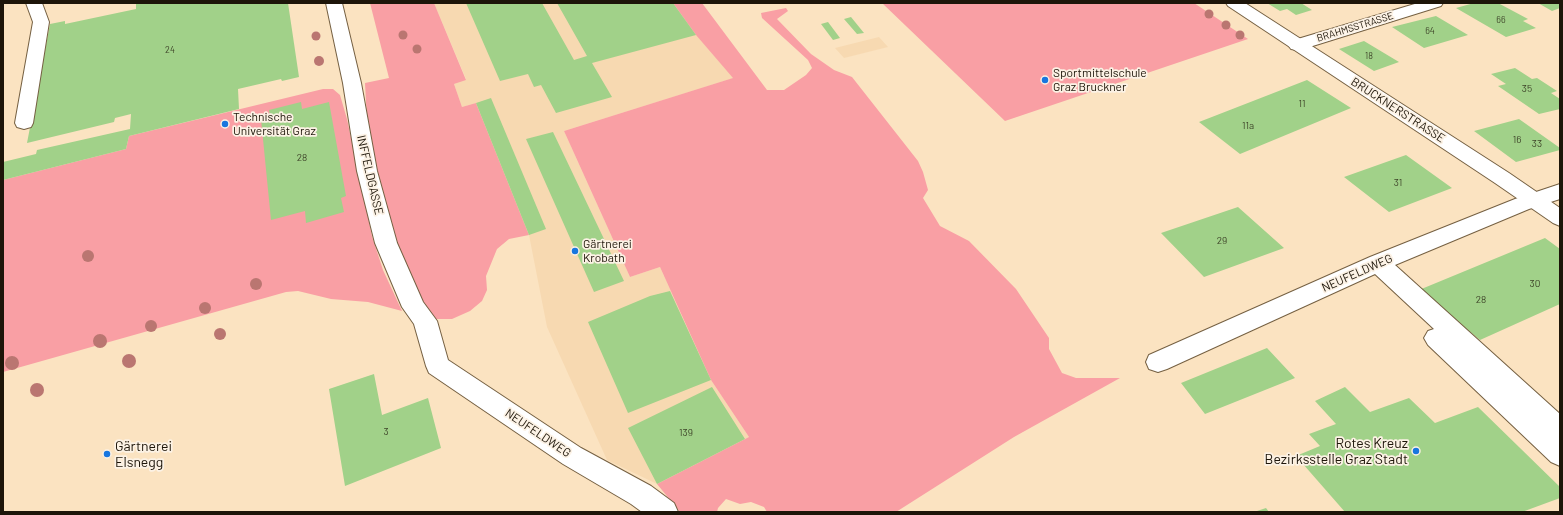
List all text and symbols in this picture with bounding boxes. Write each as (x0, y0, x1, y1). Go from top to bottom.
street label: BRAHMSSTRASSE (1315, 10, 1395, 44)
house number: 66 (1496, 15, 1506, 25)
house number: 64 (1425, 26, 1435, 36)
house number: 24 (165, 45, 175, 55)
house number: 18 (1365, 51, 1373, 61)
place label: Sportmittelschule Graz Bruckner (1053, 66, 1147, 94)
street label: BRUCKNERSTRASSE (1348, 74, 1448, 146)
marker: Sportmittelschule Graz Bruckner (1040, 75, 1050, 85)
house number: 35 (1522, 83, 1532, 95)
house number: 11 (1298, 98, 1306, 110)
place label: Technische Universität Graz (233, 110, 316, 138)
marker: Technische Universität Graz (220, 119, 230, 129)
house number: 11a (1242, 120, 1254, 132)
street label: INFFELDGASSE (354, 134, 386, 216)
house number: 16 (1513, 134, 1521, 146)
house number: 33 (1532, 138, 1542, 150)
house number: 28 (297, 152, 307, 164)
house number: 31 (1394, 177, 1402, 189)
house number: 29 (1217, 235, 1227, 247)
place label: Gärtnerei Krobath (583, 237, 632, 265)
marker: Gärtnerei Krobath (570, 246, 580, 256)
street label: NEUFELDWEG (1319, 251, 1395, 295)
house number: 30 (1530, 278, 1540, 290)
house number: 28 (1476, 294, 1486, 306)
street label: NEUFELDWEG (502, 406, 574, 460)
house number: 3 (383, 426, 389, 438)
house number: 139 (679, 427, 693, 439)
place label: Rotes Kreuz Bezirksstelle Graz Stadt (1265, 435, 1408, 468)
place label: Gärtnerei Elsnegg (115, 438, 172, 470)
marker: Rotes Kreuz Bezirksstelle Graz Stadt (1411, 446, 1421, 456)
marker: Gärtnerei Elsnegg (102, 449, 112, 459)

